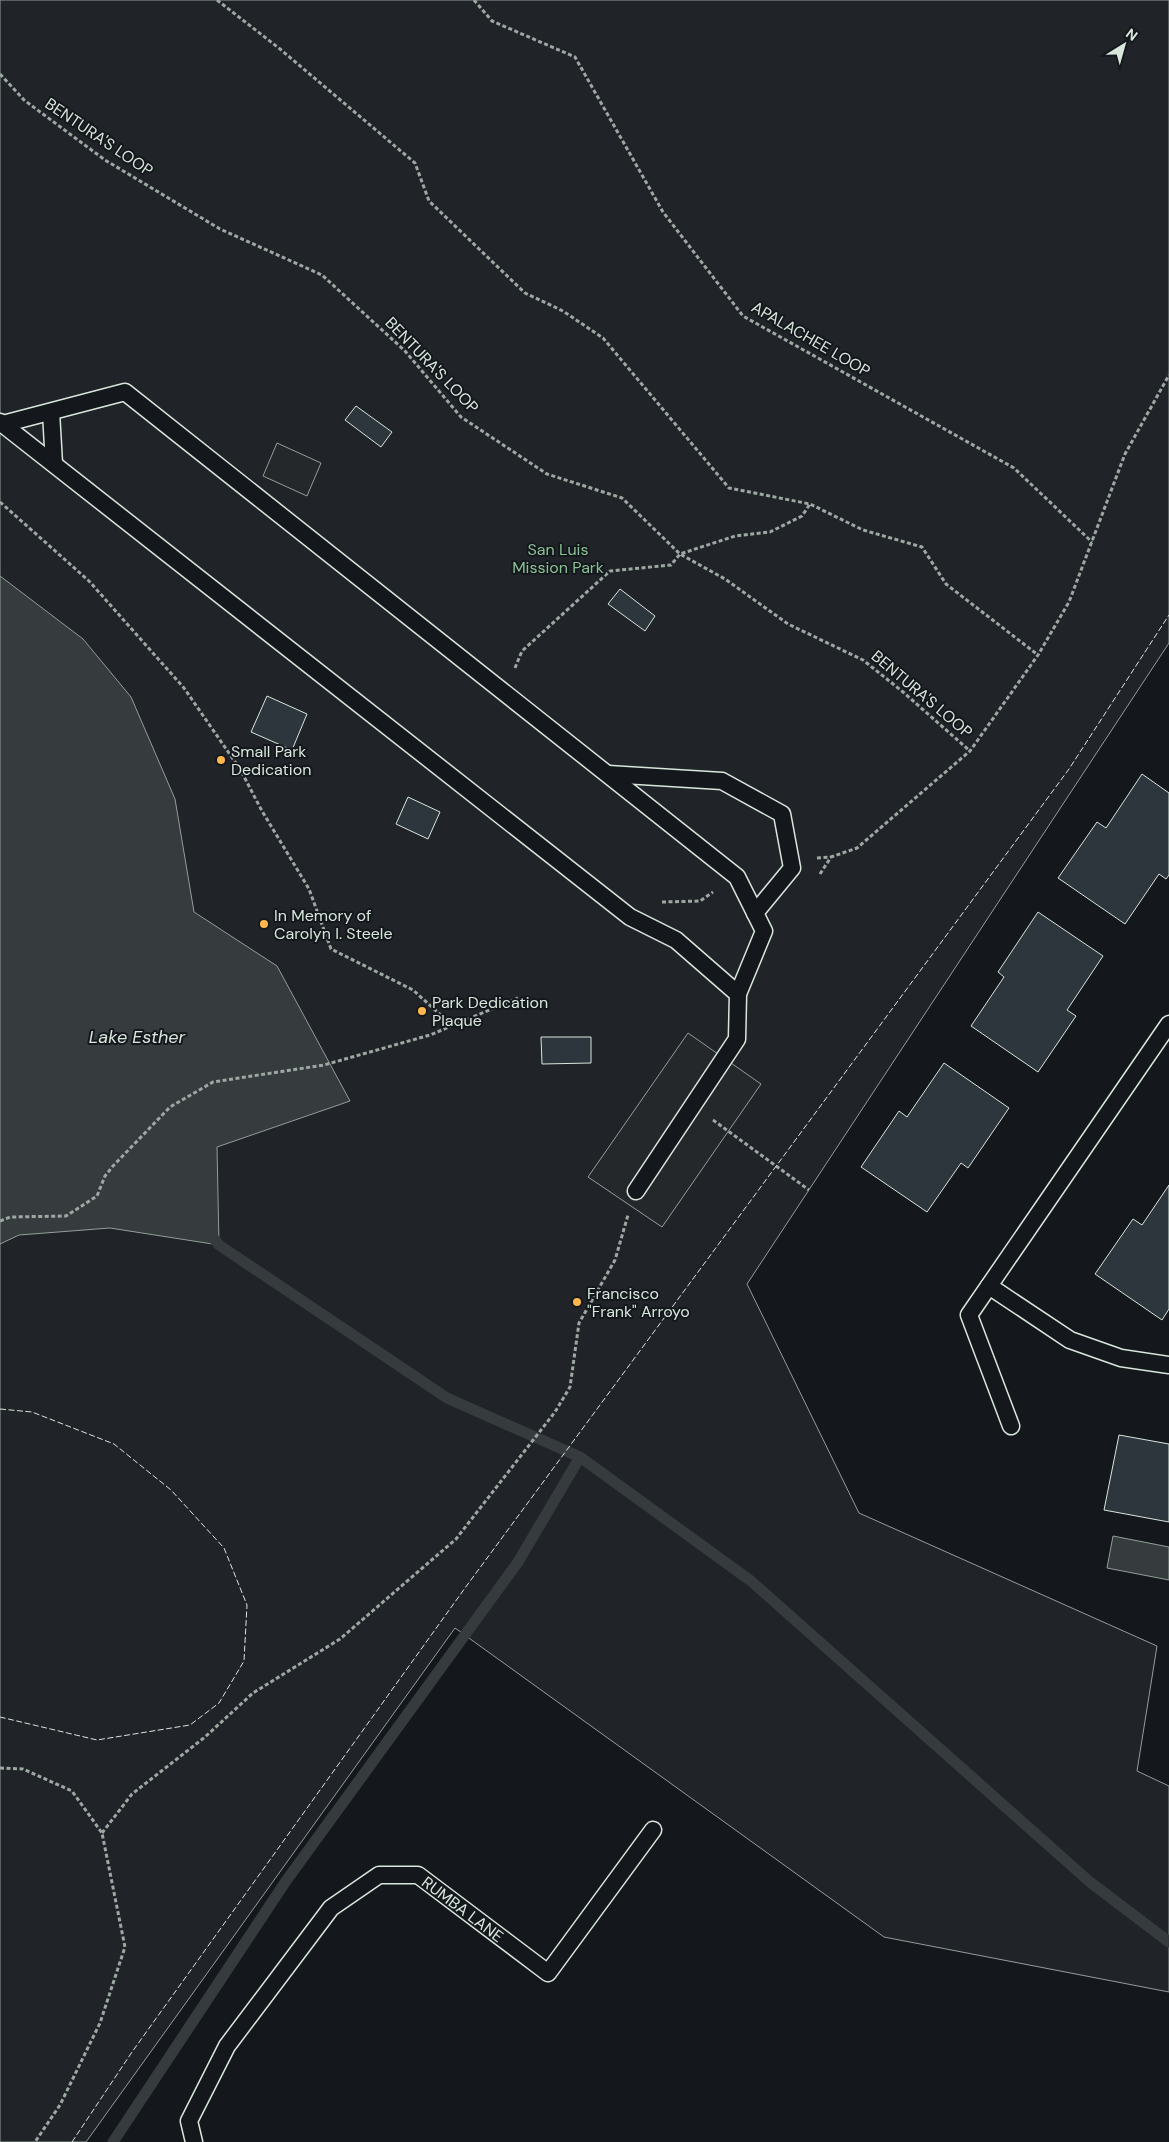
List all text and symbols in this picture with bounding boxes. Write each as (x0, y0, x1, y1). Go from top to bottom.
north arrow (1099, 20, 1149, 70)
text: N (1122, 24, 1141, 45)
street label: BENTURA'S LOOP (41, 93, 157, 181)
street label: APALACHEE LOOP (748, 296, 874, 382)
street label: BENTURA'S LOOP (381, 312, 483, 418)
park label: San Luis Mission Park (512, 539, 604, 578)
street label: BENTURA'S LOOP (867, 646, 977, 742)
place label: Small Park Dedication (231, 741, 311, 780)
marker: Small Park Dedication (215, 754, 227, 766)
place label: In Memory of Carolyn I. Steele (274, 905, 393, 944)
marker: In Memory of Carolyn I. Steele (258, 918, 270, 930)
place label: Park Dedication Plaque (432, 992, 548, 1031)
marker: Park Dedication Plaque (416, 1005, 428, 1017)
water label: Lake Esther (89, 1025, 187, 1049)
place label: Francisco "Frank" Arroyo (587, 1283, 690, 1322)
marker: Francisco "Frank" Arroyo (571, 1296, 583, 1308)
street label: RUMBA LANE (418, 1871, 508, 1946)

